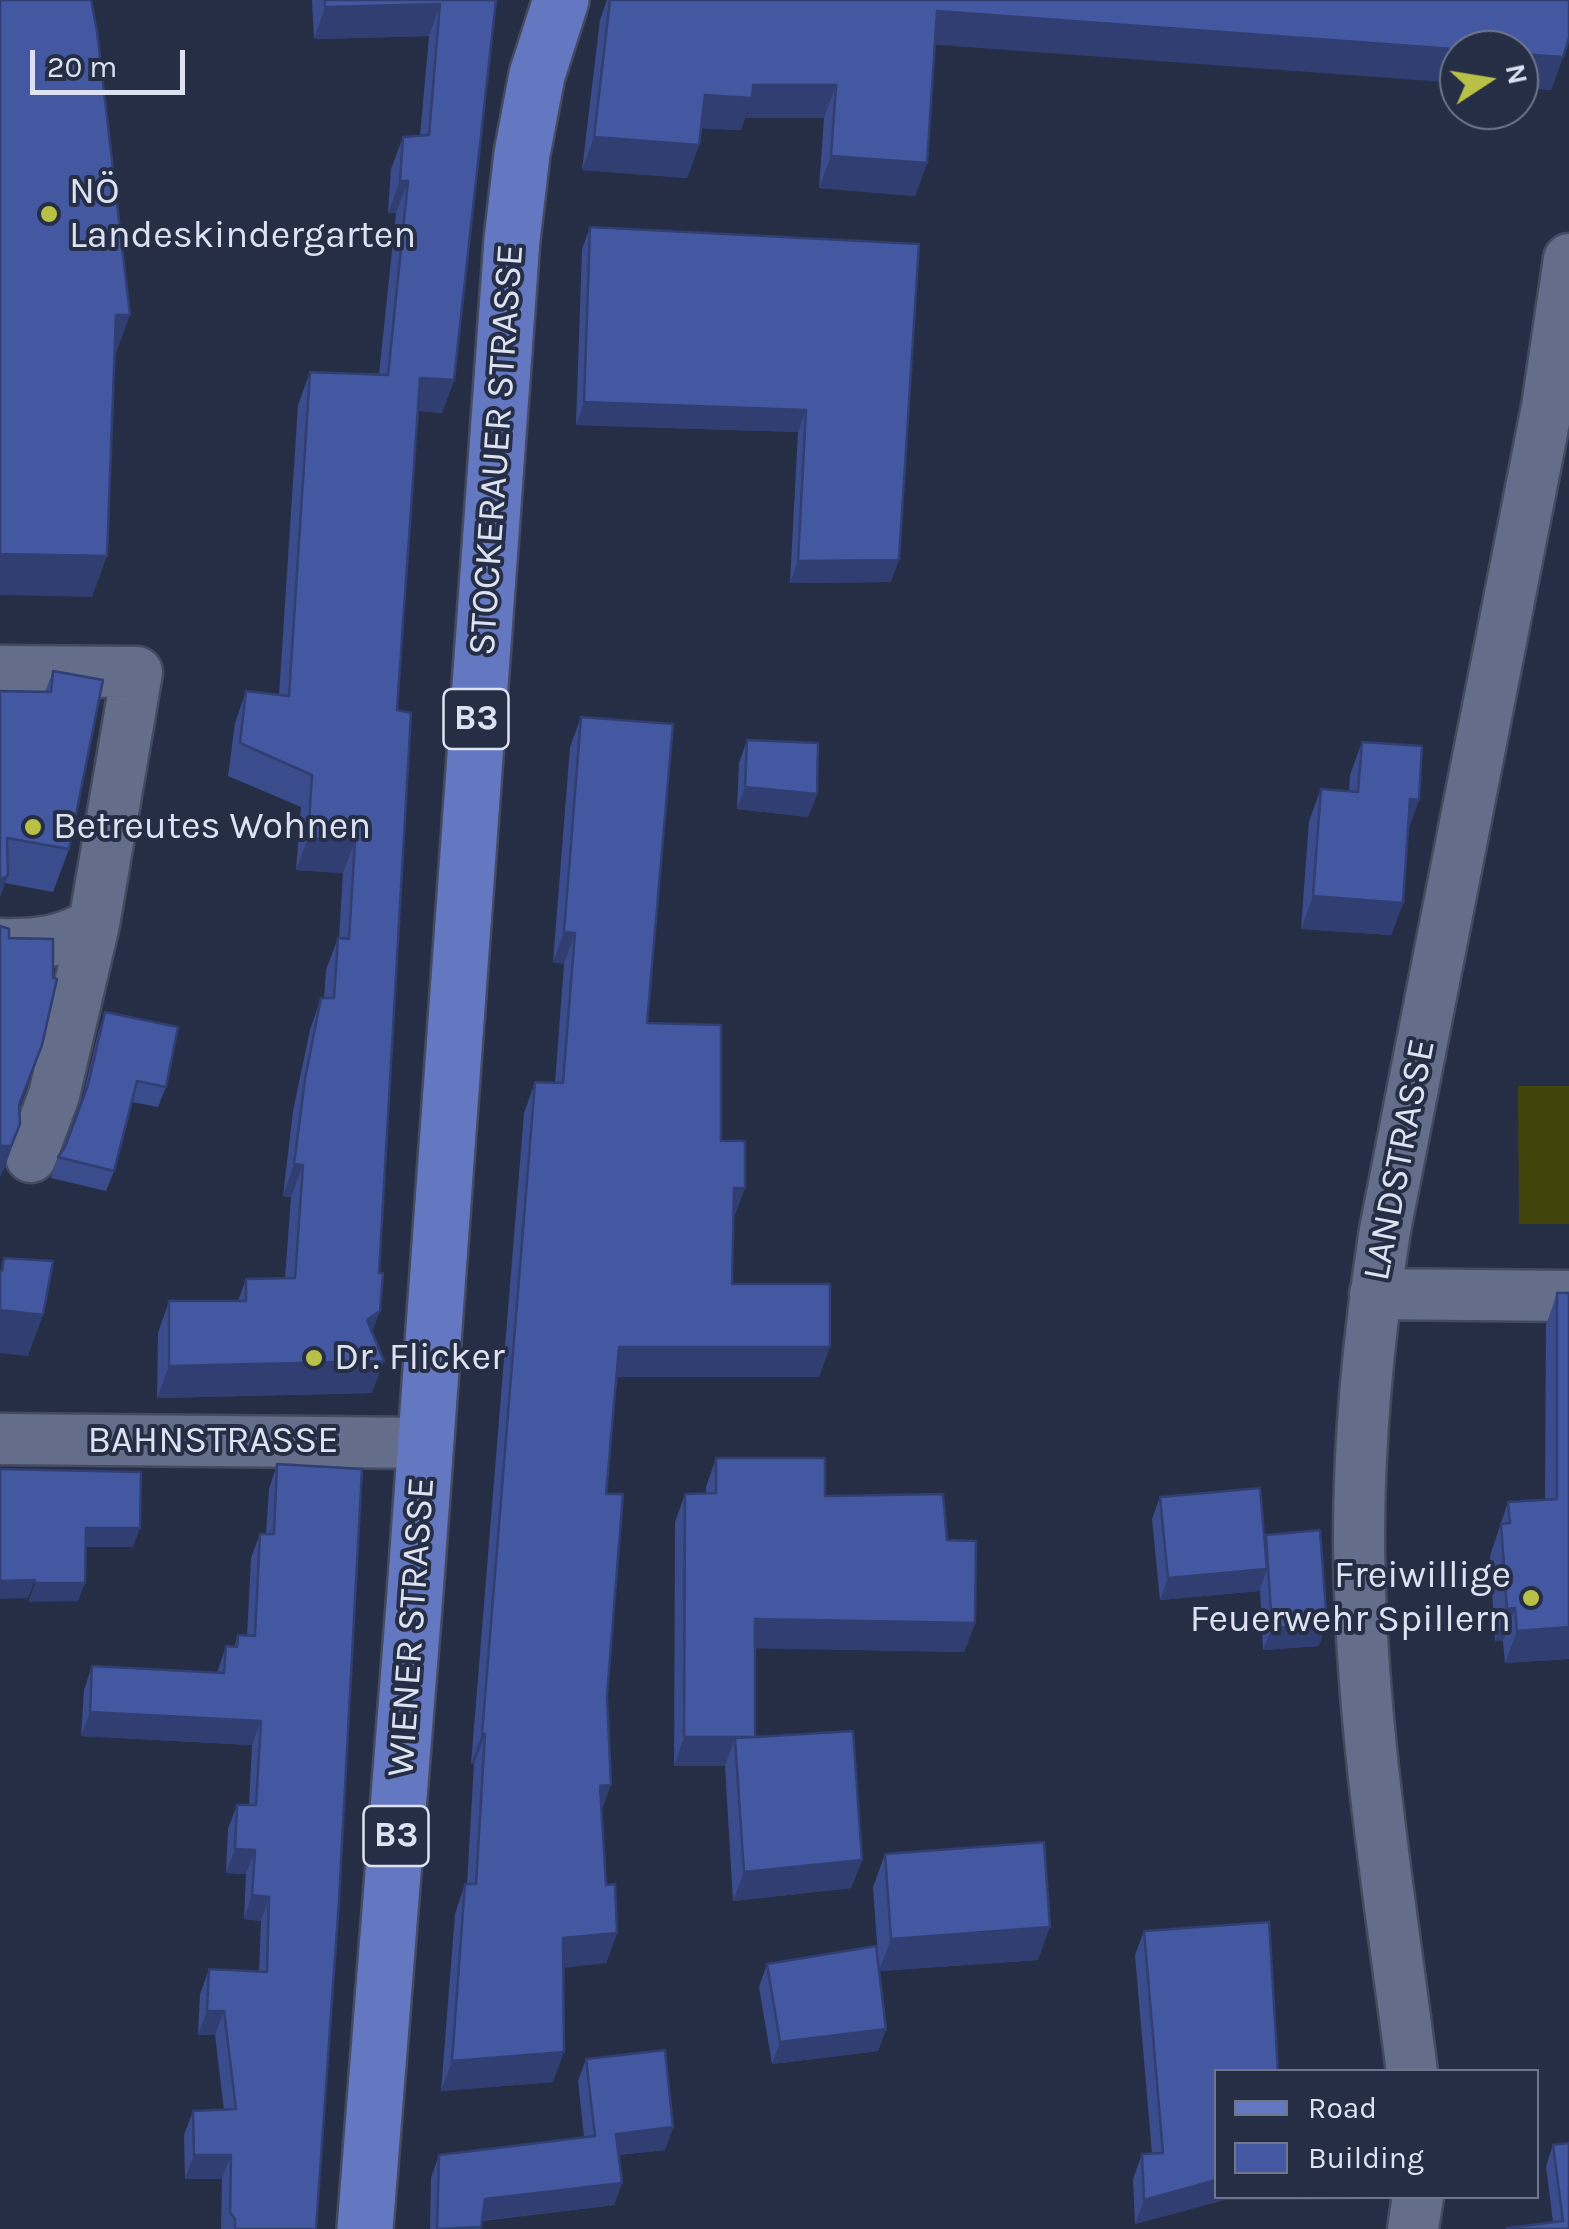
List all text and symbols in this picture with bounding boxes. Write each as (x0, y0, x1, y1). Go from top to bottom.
scale bar (35, 30, 190, 92)
north arrow (1439, 30, 1539, 130)
text: 20 m (47, 49, 117, 85)
text: N (1499, 61, 1535, 87)
place label: NÖ Landeskindergarten (69, 169, 416, 258)
marker: NÖ Landeskindergarten (38, 203, 60, 225)
street label: STOCKERAUER STRASSE (460, 243, 534, 657)
road number: B3 (444, 689, 508, 749)
place label: Betreutes Wohnen (53, 804, 371, 850)
marker: Betreutes Wohnen (22, 816, 44, 838)
street label: LANDSTRASSE (1354, 1035, 1446, 1285)
place label: Dr. Flicker (334, 1335, 505, 1381)
marker: Dr. Flicker (303, 1347, 325, 1369)
street label: BAHNSTRASSE (87, 1418, 339, 1464)
street label: WIENER STRASSE (379, 1476, 445, 1778)
place label: Freiwillige Feuerwehr Spillern (1190, 1553, 1511, 1642)
marker: Freiwillige Feuerwehr Spillern (1520, 1587, 1542, 1609)
road number: B3 (364, 1806, 428, 1866)
legend (1214, 2069, 1539, 2199)
text: Road (1308, 2090, 1377, 2126)
text: Building (1308, 2140, 1424, 2176)

